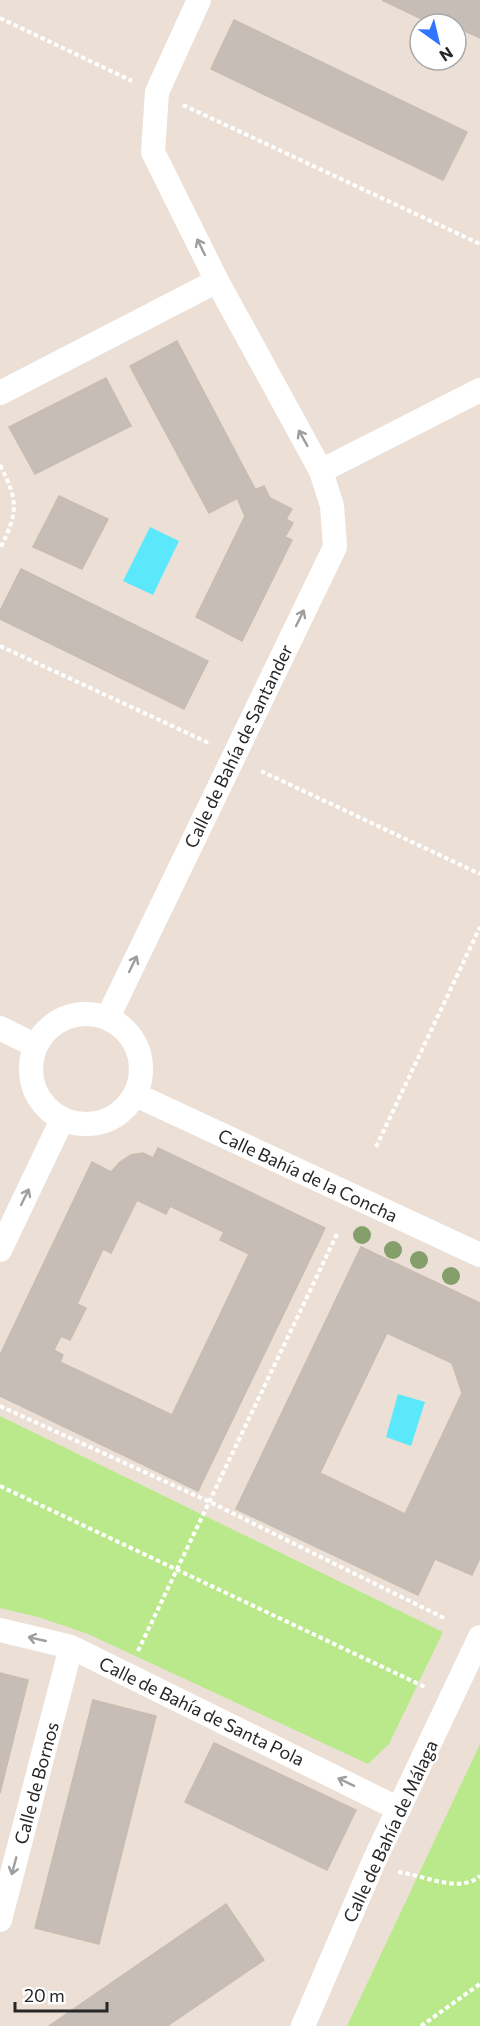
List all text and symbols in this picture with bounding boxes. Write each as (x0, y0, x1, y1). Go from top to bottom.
north arrow (408, 12, 468, 72)
text: N (436, 44, 457, 66)
one-way arrow (194, 239, 206, 257)
one-way arrow (297, 430, 309, 447)
one-way arrow (294, 610, 306, 628)
street label: Calle de Bahía de Santander (179, 641, 297, 851)
one-way arrow (127, 955, 139, 973)
street label: Calle Bahía de la Concha (215, 1124, 401, 1226)
one-way arrow (20, 1189, 32, 1207)
one-way arrow (28, 1632, 47, 1644)
street label: Calle de Bahía de Santa Pola (96, 1652, 308, 1770)
street label: Calle de Bornos (9, 1719, 63, 1847)
street label: Calle de Bahía de Málaga (338, 1736, 442, 1926)
one-way arrow (338, 1776, 356, 1788)
one-way arrow (8, 1856, 19, 1875)
scale bar (15, 1975, 106, 2013)
text: 20 m (24, 1984, 65, 2006)

